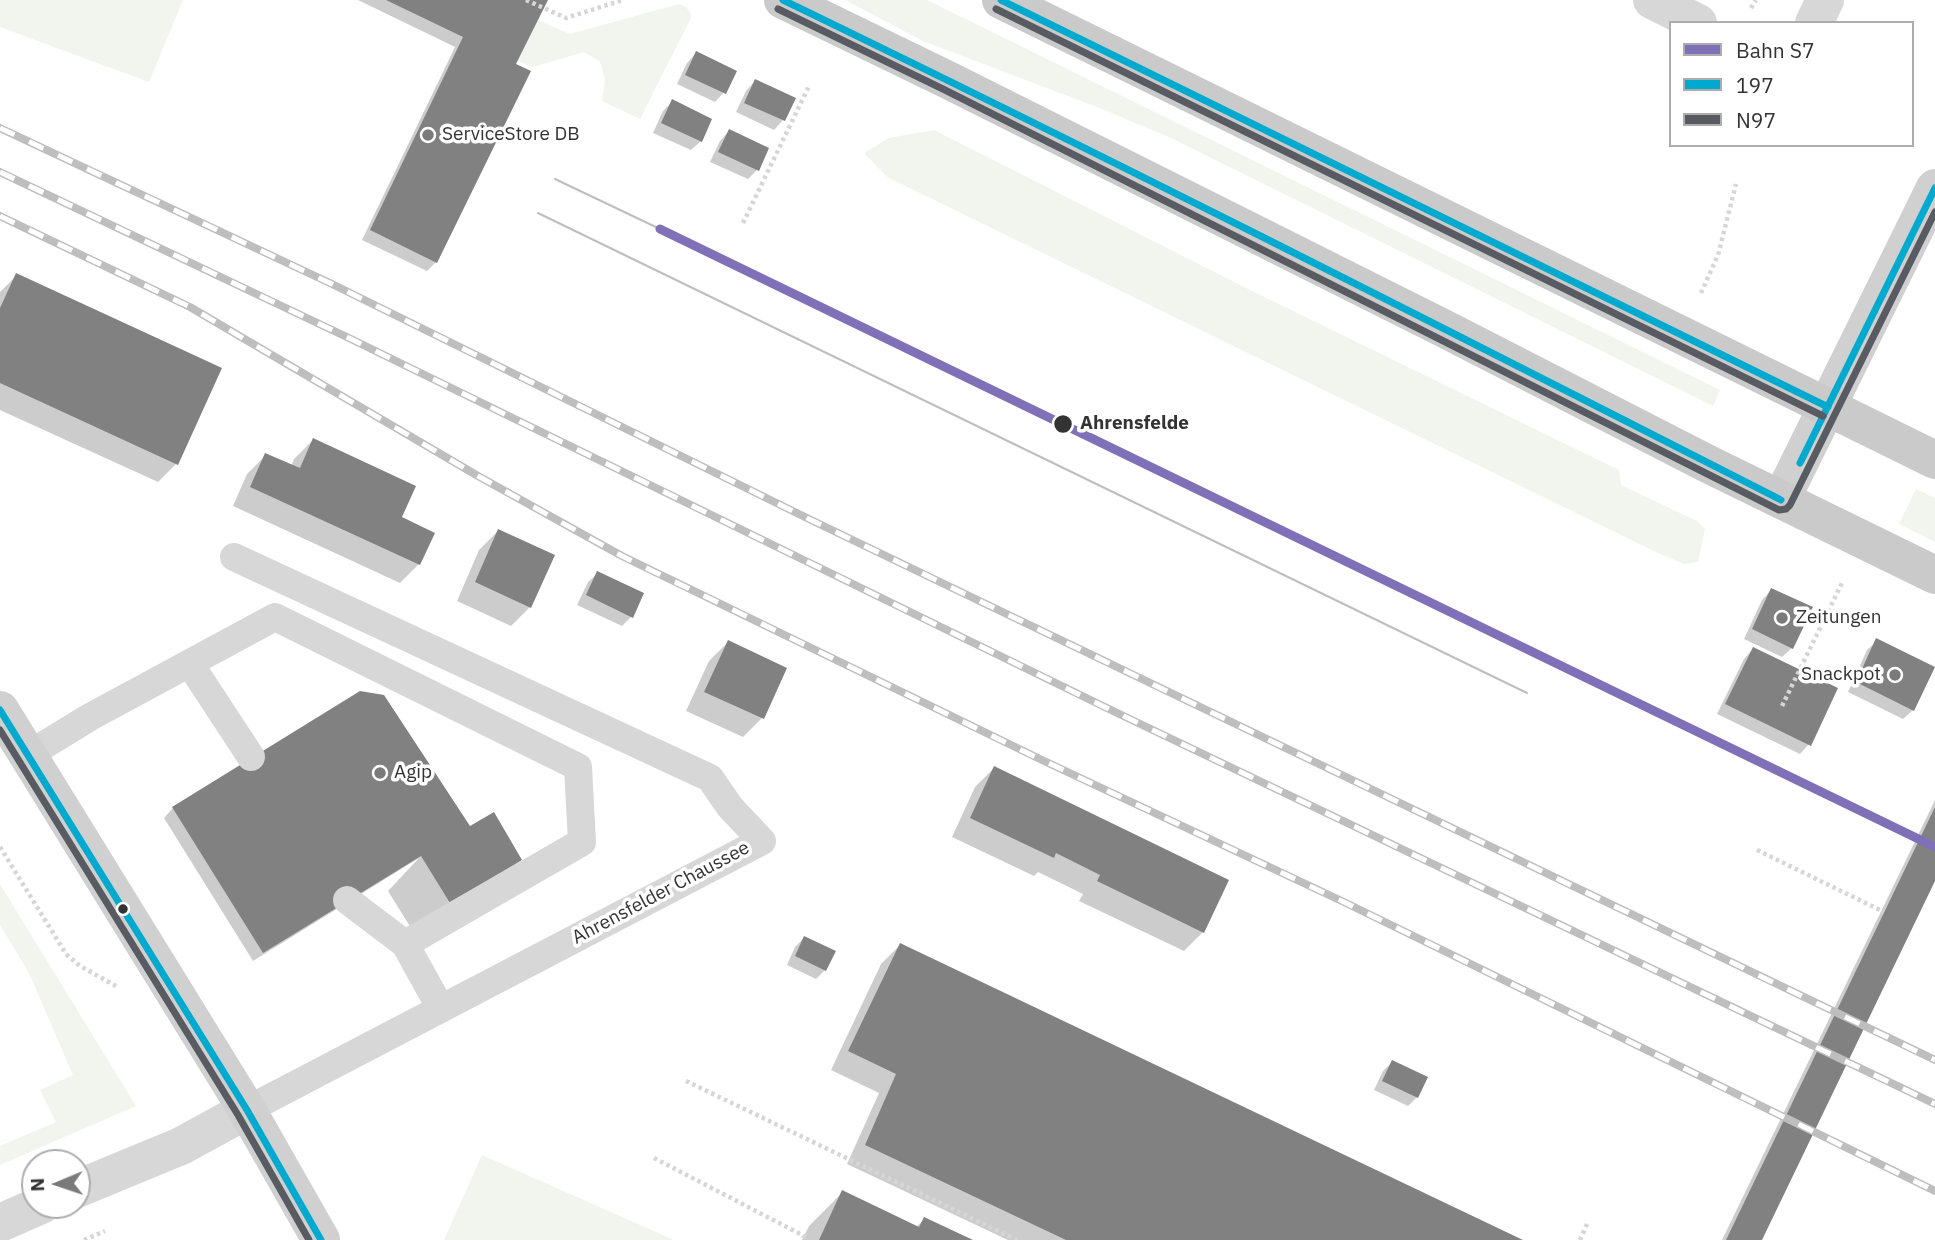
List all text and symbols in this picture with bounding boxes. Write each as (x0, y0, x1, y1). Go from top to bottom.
legend (1669, 21, 1914, 147)
text: Bahn S7 (1736, 36, 1815, 64)
text: 197 (1736, 71, 1774, 99)
text: N97 (1736, 106, 1776, 134)
place label: ServiceStore DB (442, 124, 580, 146)
marker: ServiceStore DB (420, 127, 436, 143)
marker: Ahrensfelde (1052, 413, 1074, 435)
place label: Ahrensfelde (1080, 413, 1189, 435)
place label: Zeitungen (1796, 607, 1881, 629)
marker: Zeitungen (1774, 610, 1790, 626)
place label: Snackpot (1801, 664, 1881, 686)
marker: Snackpot (1887, 667, 1903, 683)
place label: Agip (394, 762, 432, 784)
marker: Agip (372, 765, 388, 781)
street label: Ahrensfelder Chaussee (568, 837, 754, 949)
unlabelled marker (116, 902, 130, 916)
north arrow (21, 1149, 91, 1219)
text: N (25, 1177, 49, 1192)

